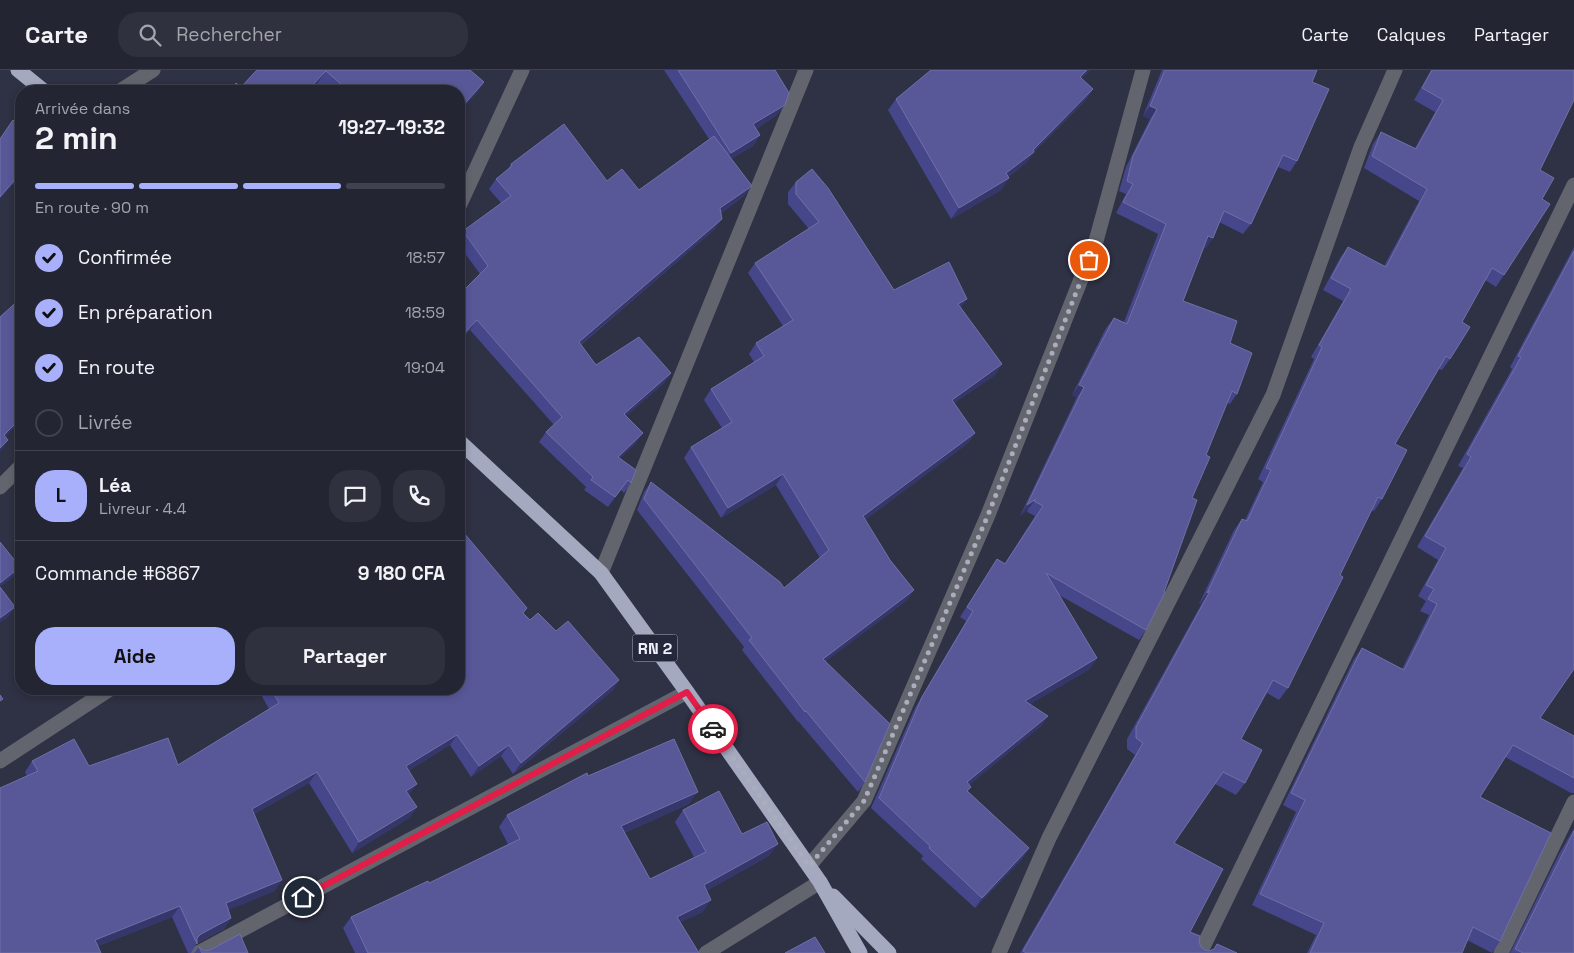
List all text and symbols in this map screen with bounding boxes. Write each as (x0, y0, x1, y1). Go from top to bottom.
search box (118, 12, 468, 57)
text: Carte (25, 19, 88, 50)
icon: search (136, 21, 164, 49)
text: Rechercher (176, 22, 282, 47)
text: Carte (1302, 23, 1349, 46)
text: Calques (1377, 23, 1446, 46)
text: Partager (1474, 23, 1549, 46)
text: Arrivée dans (35, 98, 130, 119)
text: 19:27–19:32 (338, 115, 445, 140)
text: 2 min (35, 118, 118, 158)
text: En route · 90 m (35, 197, 149, 218)
pin (1068, 239, 1110, 281)
icon: check (35, 244, 63, 272)
text: Confirmée (78, 245, 172, 270)
icon: bag (1075, 246, 1103, 274)
text: 18:57 (406, 247, 445, 268)
icon: check (35, 299, 63, 327)
text: En préparation (78, 300, 213, 325)
text: 18:59 (405, 302, 445, 323)
icon: check (35, 354, 63, 382)
text: En route (78, 355, 155, 380)
text: 19:04 (404, 357, 445, 378)
text: Livrée (78, 410, 133, 435)
button: chat (329, 470, 381, 522)
button: phone (393, 470, 445, 522)
text: Léa (99, 473, 131, 498)
text: L (56, 483, 66, 508)
text: Livreur · 4.4 (99, 498, 187, 519)
text: Commande #6867 (35, 561, 200, 586)
text: 9 180 CFA (358, 561, 445, 586)
button: Aide (35, 627, 235, 685)
button: Partager (245, 627, 445, 685)
road number: RN 2 (632, 634, 678, 662)
courier (688, 704, 738, 754)
icon: car (699, 715, 727, 743)
pin (282, 876, 324, 918)
icon: home (289, 883, 317, 911)

